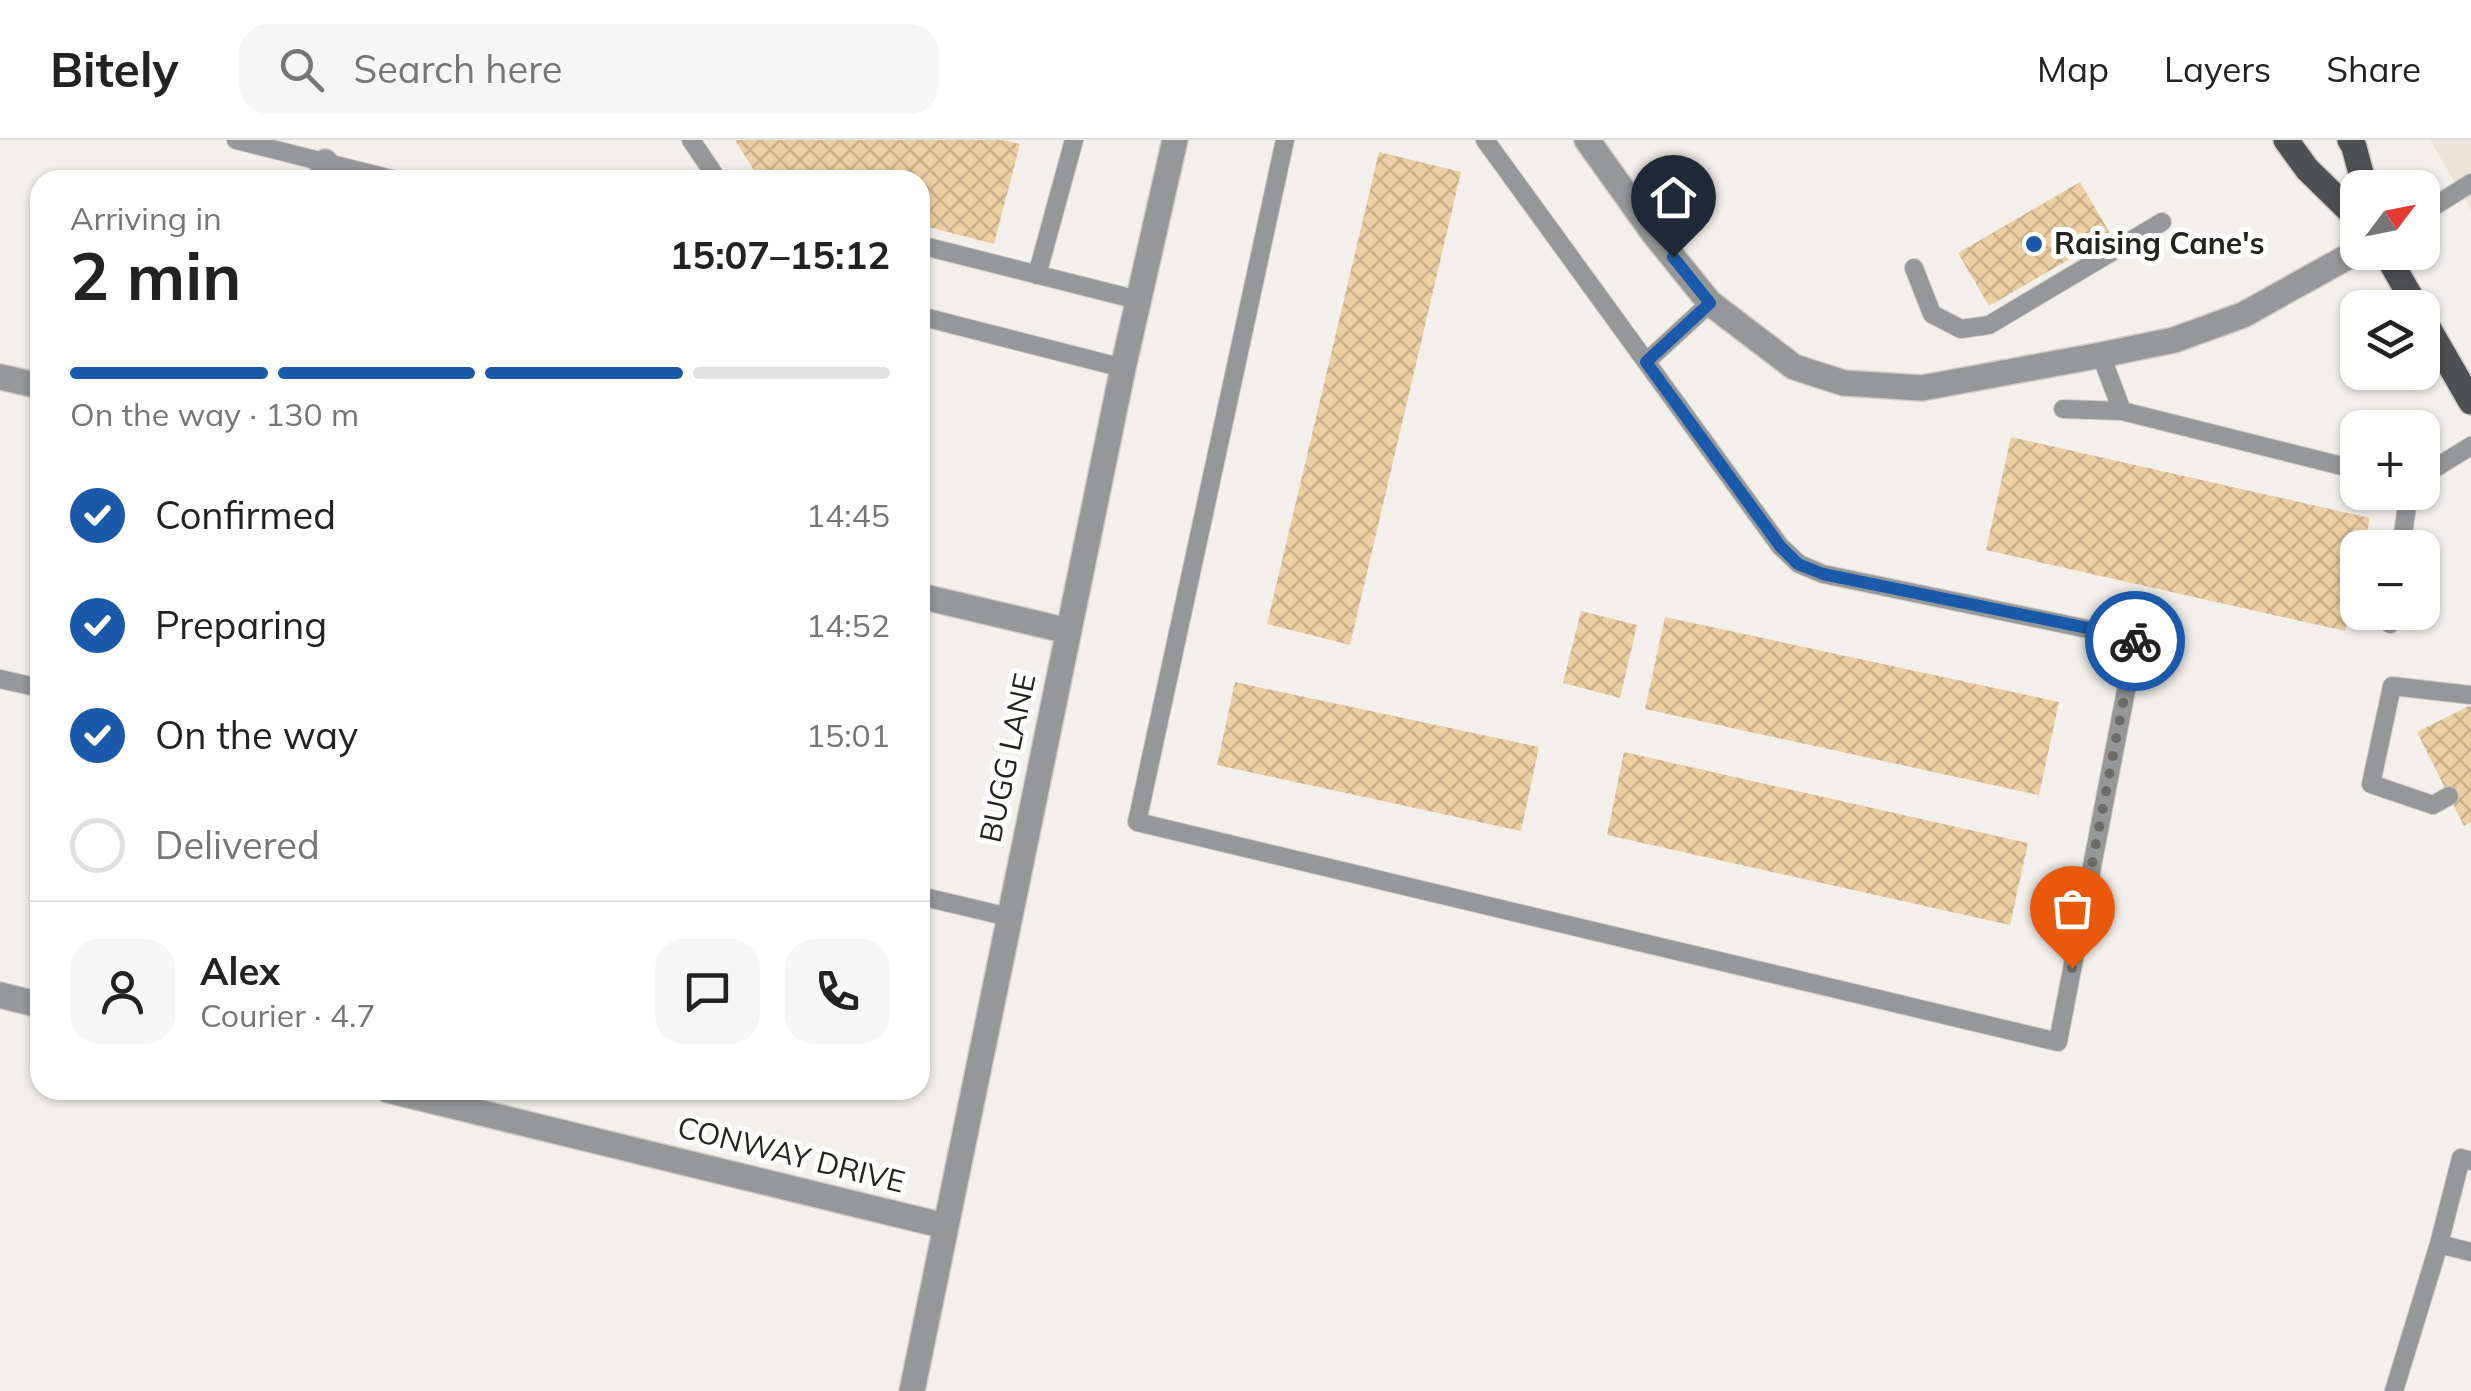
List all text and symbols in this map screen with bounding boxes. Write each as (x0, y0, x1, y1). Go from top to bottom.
search box (239, 24, 939, 114)
text: Bitely (50, 39, 179, 99)
icon: search (274, 42, 329, 97)
text: Search here (354, 45, 562, 93)
text: Map (2037, 47, 2109, 91)
text: Layers (2164, 47, 2271, 91)
text: Share (2326, 47, 2421, 91)
pin (1631, 155, 1716, 258)
icon: home (1646, 170, 1701, 225)
north arrow (2340, 170, 2440, 270)
map controls (2340, 170, 2440, 630)
text: Arriving in (70, 198, 222, 238)
place label: Raising Cane's (2054, 224, 2265, 262)
text: 15:07–15:12 (670, 231, 890, 279)
marker: Raising Cane's (2023, 233, 2045, 255)
text: 2 min (70, 235, 241, 316)
button: layers (2340, 290, 2440, 390)
text: On the way · 130 m (70, 394, 359, 434)
button: + (2340, 410, 2440, 510)
icon: check (70, 488, 125, 543)
text: Confirmed (155, 491, 336, 539)
text: 14:45 (806, 495, 890, 535)
button: − (2340, 530, 2440, 630)
courier (2085, 591, 2185, 691)
icon: check (70, 598, 125, 653)
text: Preparing (155, 601, 327, 649)
text: 14:52 (806, 605, 890, 645)
icon: bike (2108, 614, 2163, 669)
street label: BUGG LANE (971, 670, 1043, 846)
icon: check (70, 708, 125, 763)
text: On the way (155, 711, 358, 759)
text: 15:01 (806, 715, 890, 755)
text: Delivered (155, 821, 320, 869)
pin (2030, 866, 2115, 969)
icon: bag (2045, 881, 2100, 936)
button: person (70, 939, 175, 1044)
button: chat (655, 939, 760, 1044)
button: phone (785, 939, 890, 1044)
text: Alex (200, 947, 280, 995)
text: Courier · 4.7 (200, 995, 376, 1035)
street label: CONWAY DRIVE (674, 1107, 909, 1201)

